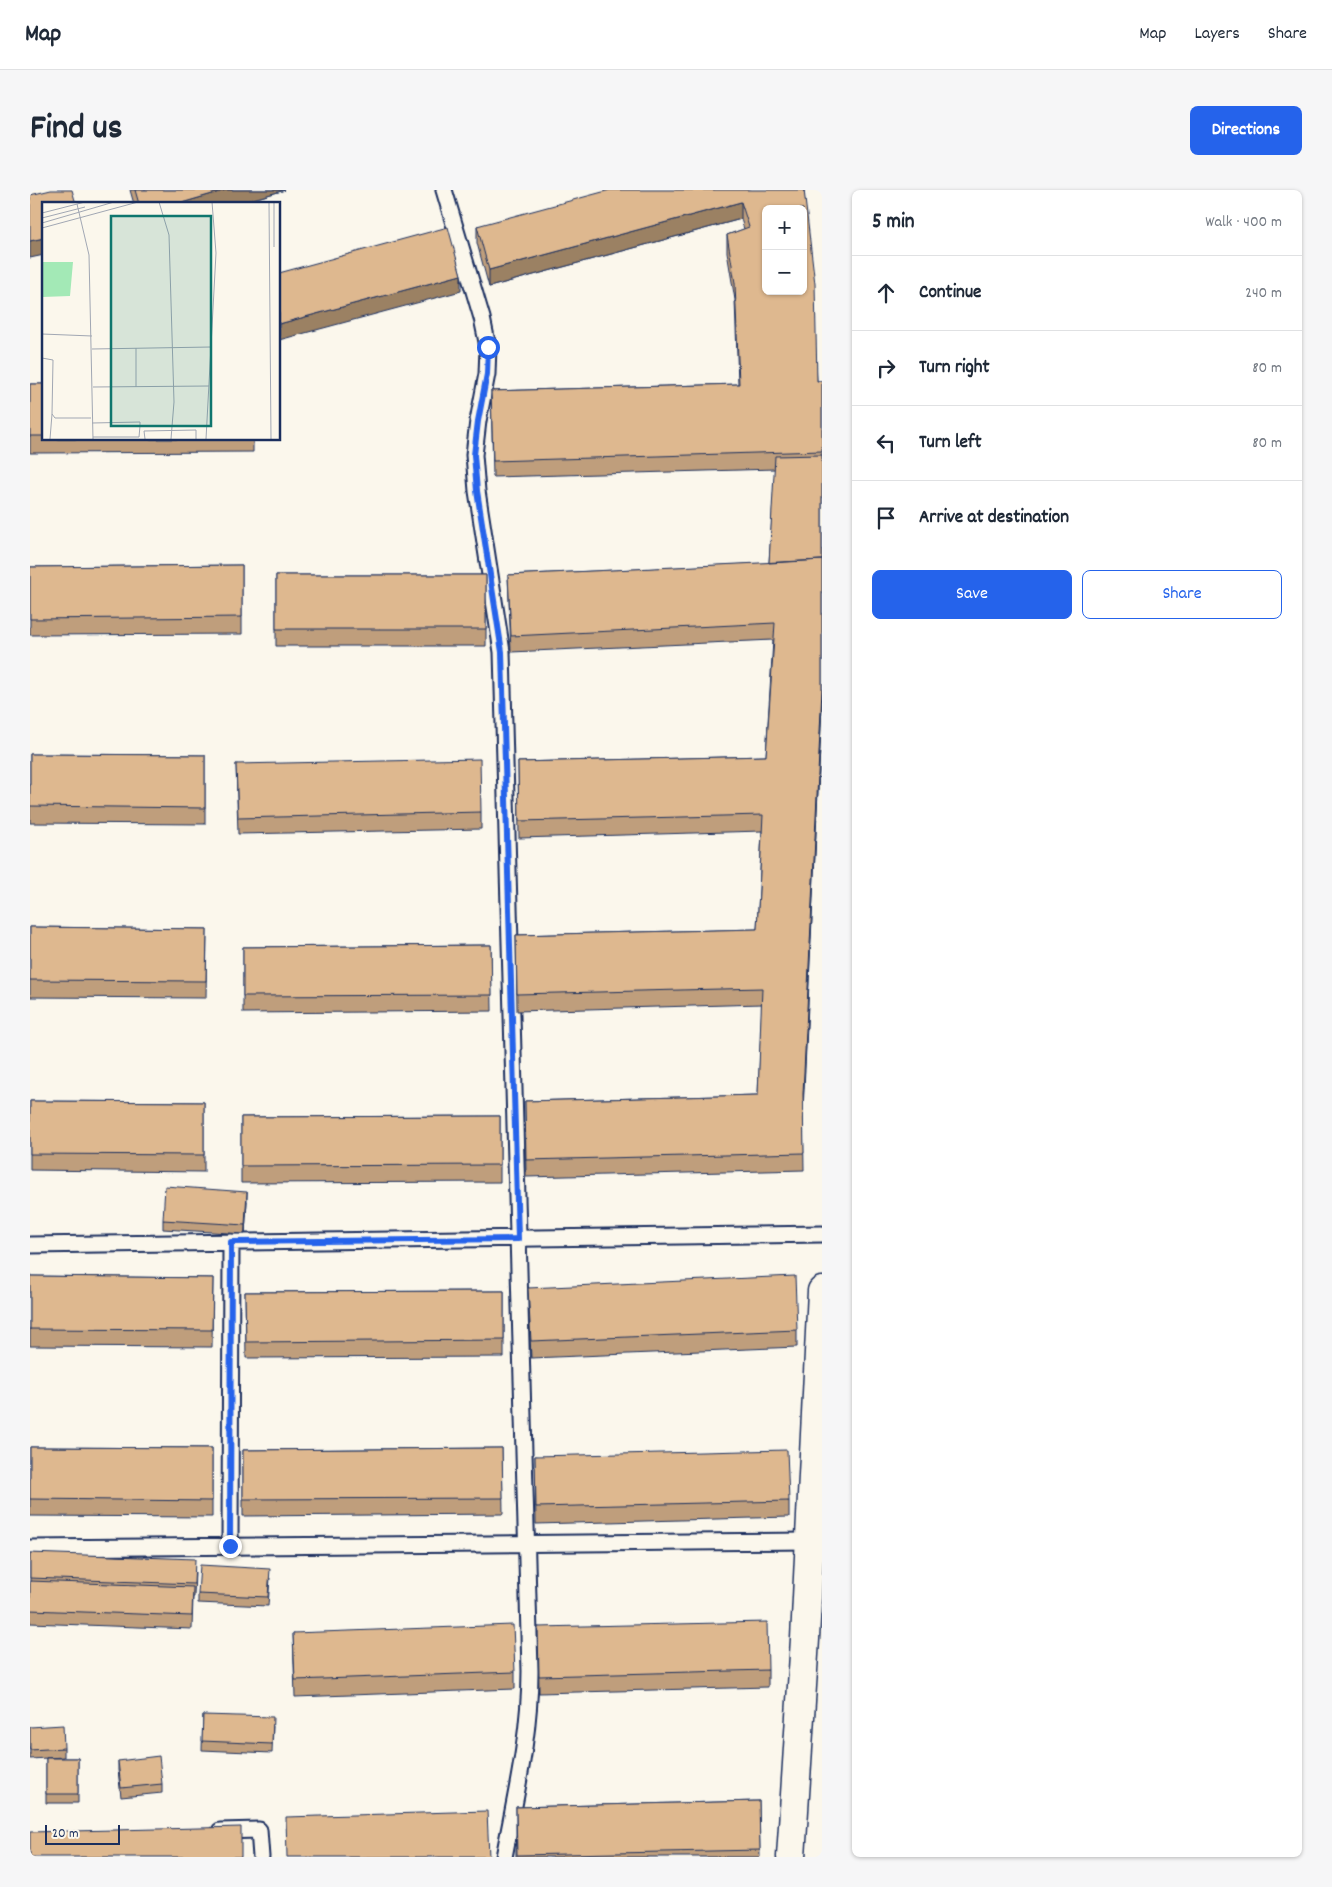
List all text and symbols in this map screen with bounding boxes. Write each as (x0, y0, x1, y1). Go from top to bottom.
text: Map (25, 18, 61, 52)
text: Map (1139, 22, 1166, 47)
text: Layers (1194, 22, 1240, 47)
text: Share (1268, 22, 1307, 47)
text: Find us (30, 105, 122, 155)
button: Directions (1190, 106, 1302, 155)
inset map (42, 202, 280, 440)
map controls (762, 205, 807, 295)
button: + (762, 205, 807, 250)
text: 5 min (872, 208, 915, 238)
text: Walk · 400 m (1205, 211, 1282, 234)
button: − (762, 250, 807, 295)
icon: ahead (872, 279, 900, 307)
text: Continue (919, 280, 981, 307)
text: 240 m (1245, 282, 1282, 305)
route start (477, 336, 500, 359)
icon: right (872, 354, 900, 382)
text: Turn right (919, 355, 990, 382)
text: 80 m (1252, 357, 1282, 380)
icon: left (872, 429, 900, 457)
text: Turn left (919, 430, 982, 457)
text: 80 m (1252, 432, 1282, 455)
icon: arrive (872, 504, 900, 532)
text: Arrive at destination (919, 505, 1069, 532)
button: Save (872, 570, 1072, 619)
button: Share (1082, 570, 1282, 619)
route end (219, 1535, 242, 1558)
scale bar (45, 1822, 120, 1845)
text: 20 m (52, 1824, 79, 1844)

